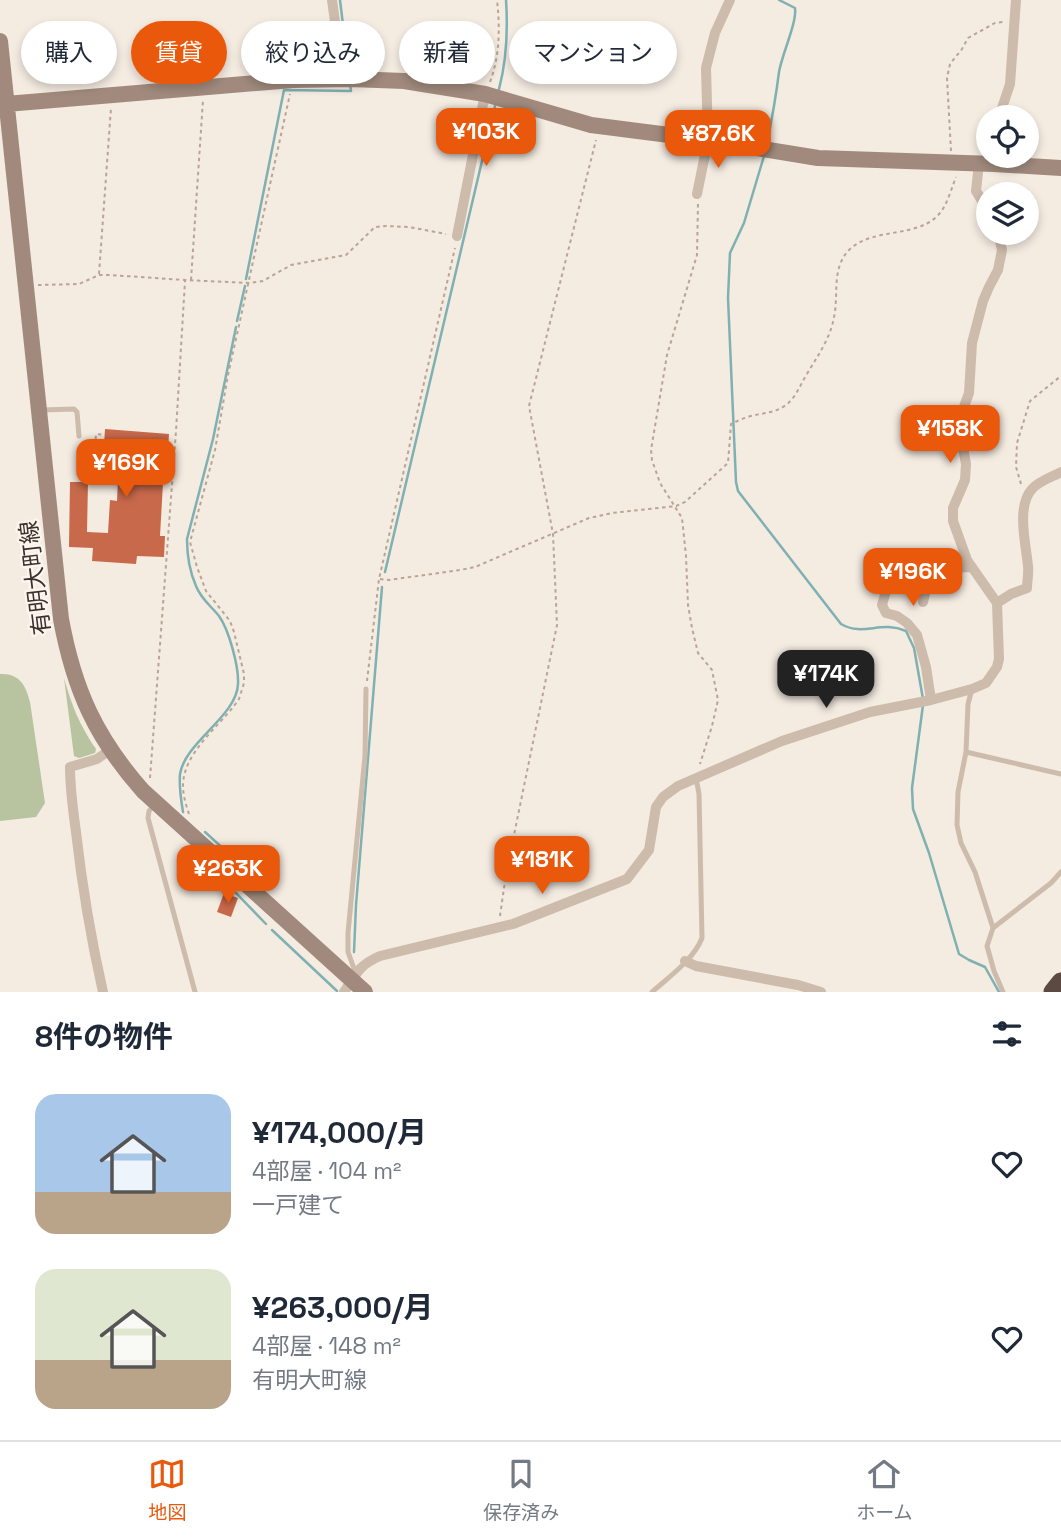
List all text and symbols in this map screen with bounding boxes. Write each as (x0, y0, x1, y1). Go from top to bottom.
chip: 購入 (21, 21, 117, 84)
chip: 賃貸 (131, 21, 227, 84)
chip: 絞り込み (241, 21, 385, 84)
chip: 新着 (399, 21, 495, 84)
chip: マンション (509, 21, 677, 84)
map controls (976, 105, 1039, 245)
button: locate (976, 105, 1039, 168)
pin: ¥103K (437, 108, 535, 168)
pin: ¥87.6K (661, 110, 775, 170)
text: ¥103K (452, 116, 520, 146)
text: ¥87.6K (681, 118, 755, 148)
button: layers (976, 182, 1039, 245)
pin: ¥158K (901, 406, 999, 465)
text: ¥158K (917, 413, 983, 443)
pin: ¥169K (77, 440, 175, 499)
text: ¥169K (92, 447, 160, 477)
street label: 有明大町線 (13, 519, 57, 637)
pin: ¥196K (864, 548, 962, 608)
text: ¥196K (879, 556, 947, 586)
pin: ¥174K (777, 650, 875, 710)
text: ¥174K (793, 658, 859, 688)
pin: ¥181K (493, 836, 591, 896)
text: ¥181K (510, 844, 574, 874)
pin: ¥263K (179, 846, 277, 905)
text: ¥263K (193, 853, 263, 883)
icon: filters (988, 1015, 1026, 1053)
text: 8件の物件 (35, 1017, 173, 1056)
text: ¥174,000/月 (252, 1113, 427, 1152)
icon: home (91, 1122, 175, 1206)
icon: heart (988, 1145, 1026, 1183)
text: 4部屋 · 104 m² (252, 1156, 401, 1186)
text: 一戸建て (252, 1190, 344, 1220)
text: ¥263,000/月 (252, 1288, 434, 1327)
icon: home (91, 1297, 175, 1381)
icon: heart (988, 1320, 1026, 1358)
text: 4部屋 · 148 m² (252, 1331, 401, 1361)
text: 有明大町線 (252, 1365, 367, 1395)
tab: 地図 (148, 1455, 186, 1525)
tab: 保存済み (483, 1455, 559, 1525)
tab: ホーム (856, 1455, 913, 1525)

